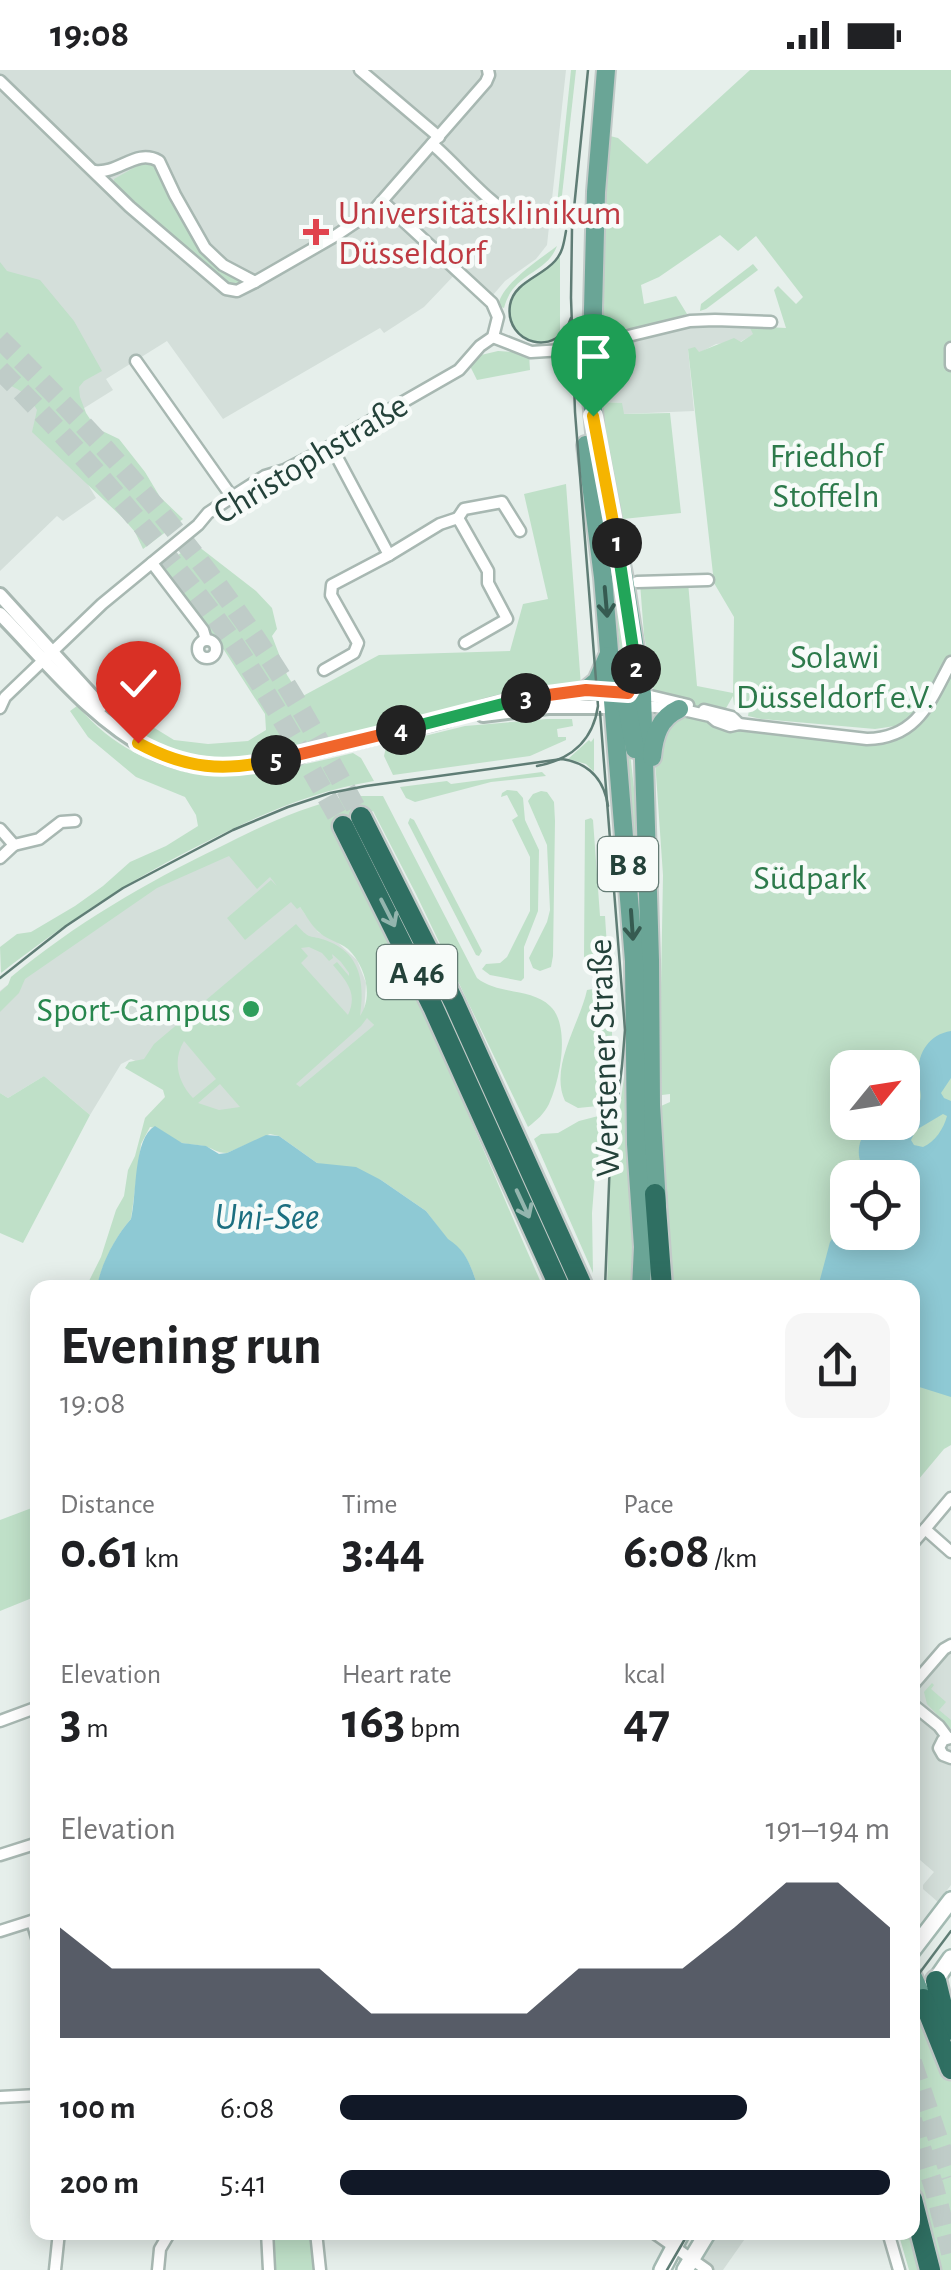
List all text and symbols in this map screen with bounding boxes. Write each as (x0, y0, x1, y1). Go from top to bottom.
text: 19:08 (50, 16, 129, 54)
place label: Universitätsklinikum Düsseldorf (338, 196, 621, 271)
marker: Universitätsklinikum Düsseldorf (303, 219, 329, 245)
pin (551, 314, 636, 417)
icon: arrive (566, 329, 621, 384)
street label: Christophstraße (208, 388, 414, 531)
park label: Friedhof Stoffeln (769, 439, 885, 514)
pin: 1 (592, 518, 642, 568)
text: 1 (612, 529, 622, 557)
one-way arrow (596, 585, 615, 617)
park label: Solawi Düsseldorf e.V. (736, 640, 934, 715)
pin (96, 641, 181, 744)
pin: 2 (611, 644, 661, 694)
text: 2 (629, 655, 643, 683)
icon: check (111, 656, 166, 711)
pin: 3 (501, 673, 551, 723)
text: 3 (520, 684, 532, 712)
pin: 4 (376, 705, 426, 755)
text: 4 (394, 716, 408, 744)
pin: 5 (251, 735, 301, 785)
text: 5 (270, 746, 282, 774)
road number: B 8 (598, 837, 658, 891)
park label: Südpark (753, 861, 867, 896)
one-way arrow (379, 898, 398, 927)
one-way arrow (623, 909, 642, 941)
street label: Werstener Straße (583, 938, 626, 1178)
road number: A 46 (377, 945, 457, 999)
place label: Sport-Campus (36, 993, 231, 1028)
marker: Sport-Campus (240, 998, 262, 1020)
north arrow (830, 1050, 920, 1140)
map controls (830, 1050, 920, 1250)
button: locate (830, 1160, 920, 1250)
one-way arrow (515, 1188, 533, 1219)
water label: Uni-See (215, 1199, 319, 1237)
button: share (785, 1313, 890, 1418)
text: Evening run (60, 1319, 322, 1374)
text: 19:08 (60, 1387, 125, 1419)
text: Distance (60, 1491, 155, 1519)
text: Time (342, 1491, 397, 1519)
text: Pace (623, 1491, 674, 1519)
text: 0.61 (60, 1527, 140, 1577)
text: 3:44 (342, 1527, 425, 1577)
text: 6:08 (623, 1527, 710, 1577)
text: km (140, 1545, 179, 1573)
text: /km (710, 1545, 757, 1573)
text: Elevation (60, 1661, 161, 1689)
text: Heart rate (342, 1661, 452, 1689)
text: kcal (623, 1661, 666, 1689)
text: 3 (60, 1697, 82, 1747)
text: 163 (342, 1697, 405, 1747)
text: 47 (623, 1697, 670, 1747)
text: m (82, 1715, 109, 1743)
text: bpm (405, 1715, 461, 1743)
text: Elevation (60, 1813, 176, 1845)
text: 191–194 m (765, 1813, 890, 1845)
text: 100 m (60, 2092, 136, 2124)
text: 6:08 (220, 2092, 274, 2124)
text: 200 m (60, 2167, 139, 2199)
text: 5:41 (220, 2167, 267, 2199)

